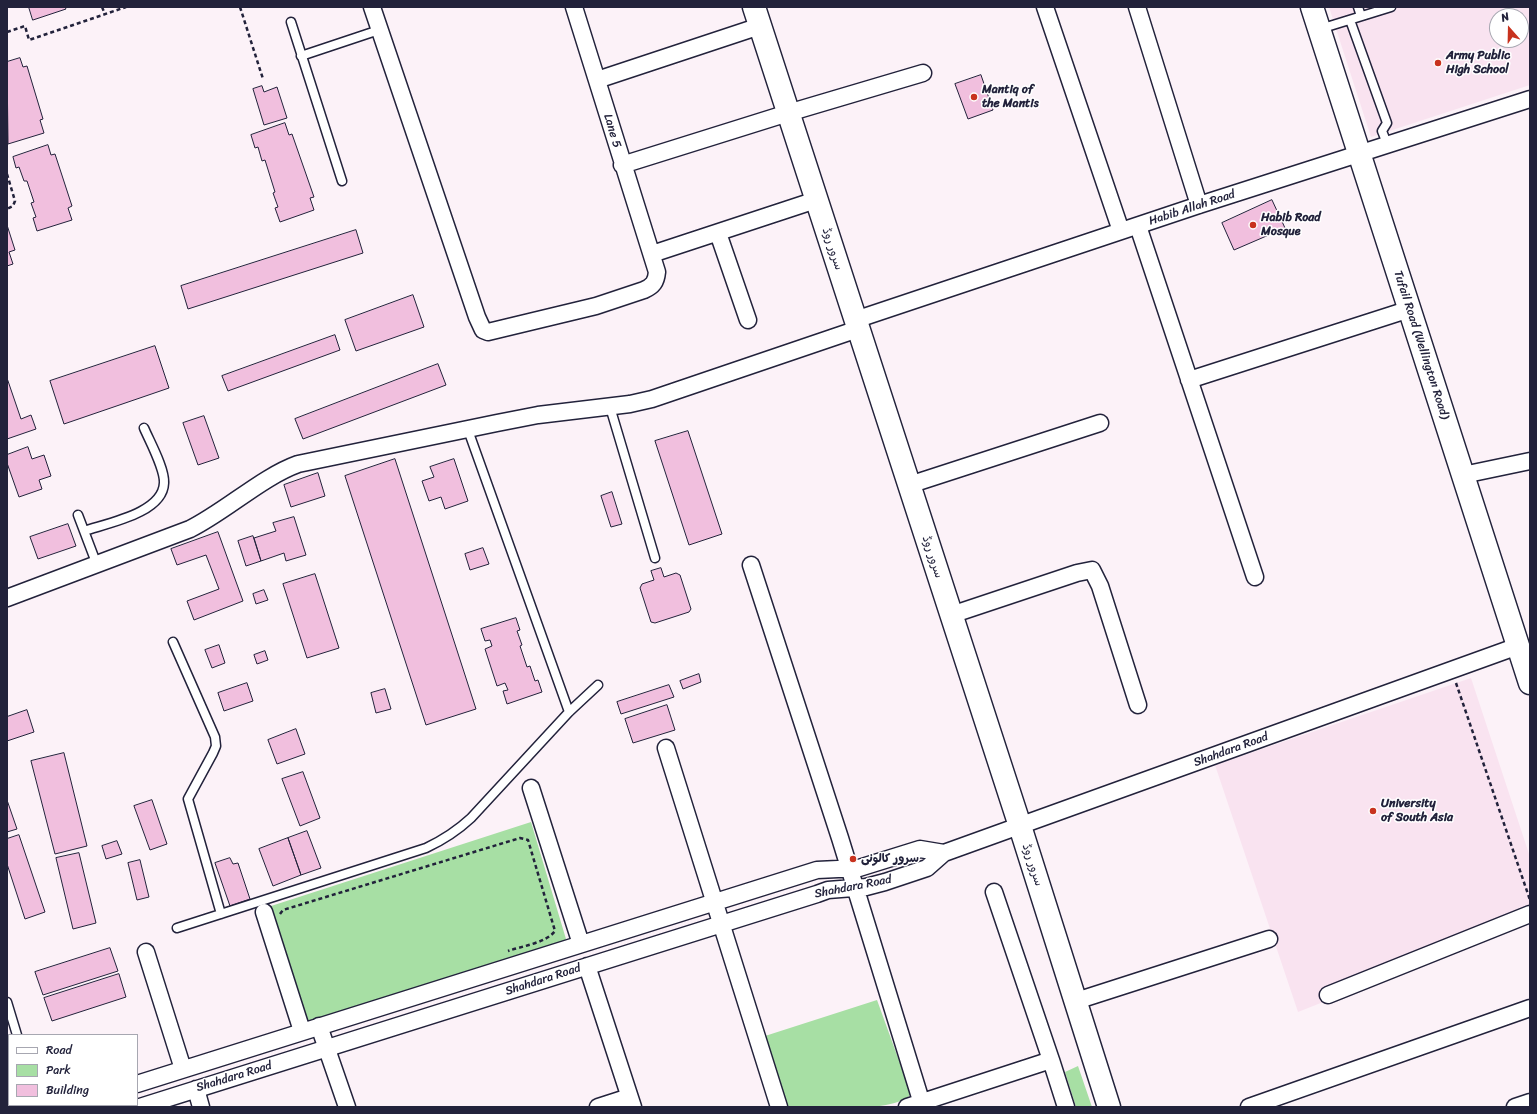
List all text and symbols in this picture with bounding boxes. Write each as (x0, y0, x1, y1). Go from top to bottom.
text: N (1498, 7, 1512, 27)
north arrow (1489, 8, 1529, 48)
place label: Army Public High School (1446, 49, 1510, 77)
marker: Army Public High School (1433, 58, 1443, 68)
place label: Mantiq of the Mantis (982, 83, 1039, 111)
marker: Mantiq of the Mantis (969, 92, 979, 102)
street label: Lane 5 (600, 112, 624, 150)
street label: Habib Allah Road (1147, 187, 1237, 229)
place label: Habib Road Mosque (1261, 211, 1321, 239)
marker: Habib Road Mosque (1248, 220, 1258, 230)
street label: سرور روڈ (818, 226, 846, 272)
street label: Tufail Road (Wellington Road) (1390, 269, 1452, 421)
street label: سرور روڈ (918, 534, 946, 580)
street label: Shahdara Road (1192, 730, 1270, 770)
place label: University of South Asia (1381, 797, 1453, 825)
marker: University of South Asia (1368, 806, 1378, 816)
street label: سرور روڈ (1018, 842, 1046, 888)
place label: سرور کالونی (861, 852, 919, 866)
marker: سرور کالونی (848, 854, 858, 864)
street label: Shahdara Road (813, 872, 893, 902)
street label: Shahdara Road (504, 961, 582, 999)
legend (8, 1034, 138, 1106)
text: Road (46, 1039, 72, 1061)
text: Park (46, 1059, 71, 1081)
street label: Shahdara Road (194, 1059, 274, 1095)
text: Building (46, 1079, 89, 1101)

